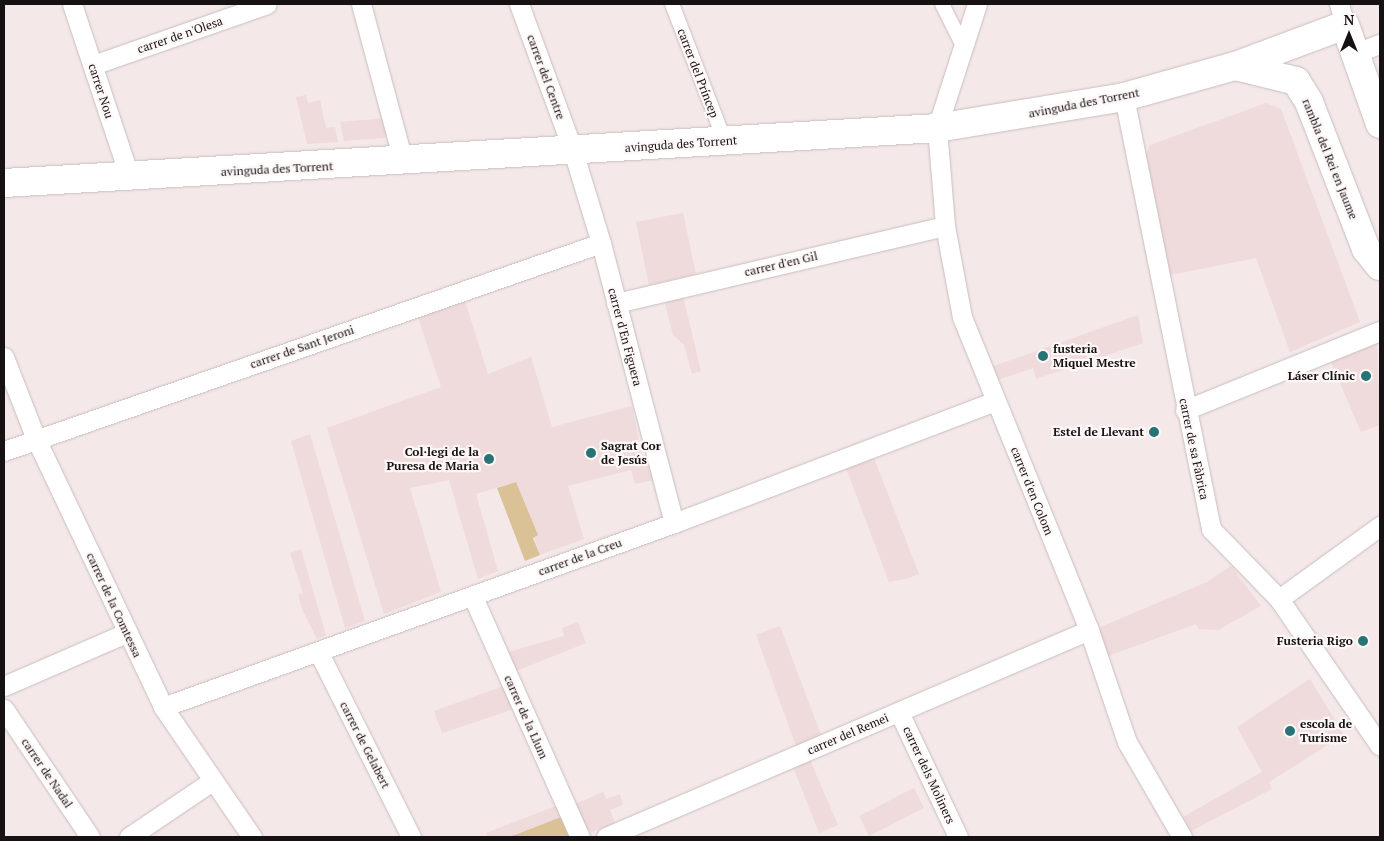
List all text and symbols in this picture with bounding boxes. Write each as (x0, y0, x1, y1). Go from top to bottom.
north arrow (1324, 10, 1374, 60)
text: N (1344, 10, 1354, 29)
street label: carrer de n'Olesa (135, 14, 225, 56)
street label: carrer del Príncep (674, 26, 722, 120)
street label: carrer del Centre (524, 33, 568, 121)
street label: carrer Nou (85, 62, 117, 120)
street label: avinguda des Torrent (1027, 85, 1141, 121)
street label: rambla del Rei en Jaume (1299, 97, 1361, 221)
street label: avinguda des Torrent (624, 133, 738, 155)
street label: avinguda des Torrent (220, 159, 334, 179)
street label: carrer d'en Gil (743, 249, 819, 279)
street label: carrer d'En Figuera (605, 286, 645, 388)
street label: carrer de Sant Jeroni (248, 322, 356, 372)
place label: fusteria Miquel Mestre (1053, 342, 1136, 370)
marker: fusteria Miquel Mestre (1037, 350, 1049, 362)
place label: Láser Clínic (1288, 369, 1355, 383)
marker: Láser Clínic (1359, 369, 1373, 383)
street label: carrer de sa Fàbrica (1176, 397, 1212, 501)
place label: Estel de Llevant (1053, 425, 1144, 439)
marker: Estel de Llevant (1148, 426, 1160, 438)
place label: Sagrat Cor de Jesús (601, 439, 661, 467)
place label: Col·legi de la Puresa de Maria (386, 445, 479, 473)
street label: carrer d'en Colom (1008, 445, 1056, 537)
marker: Sagrat Cor de Jesús (585, 447, 597, 459)
marker: Col·legi de la Puresa de Maria (483, 453, 495, 465)
street label: carrer de la Creu (536, 535, 624, 579)
street label: carrer de la Comtessa (83, 550, 145, 660)
place label: Fusteria Rigo (1277, 634, 1353, 648)
marker: Fusteria Rigo (1357, 635, 1369, 647)
street label: carrer de la Llum (501, 673, 551, 761)
street label: carrer de Gelabert (337, 699, 393, 791)
street label: carrer del Remei (805, 710, 891, 758)
place label: escola de Turisme (1300, 717, 1352, 745)
street label: carrer dels Moliners (900, 724, 958, 826)
marker: escola de Turisme (1284, 725, 1296, 737)
street label: carrer de Nadal (18, 735, 76, 811)

